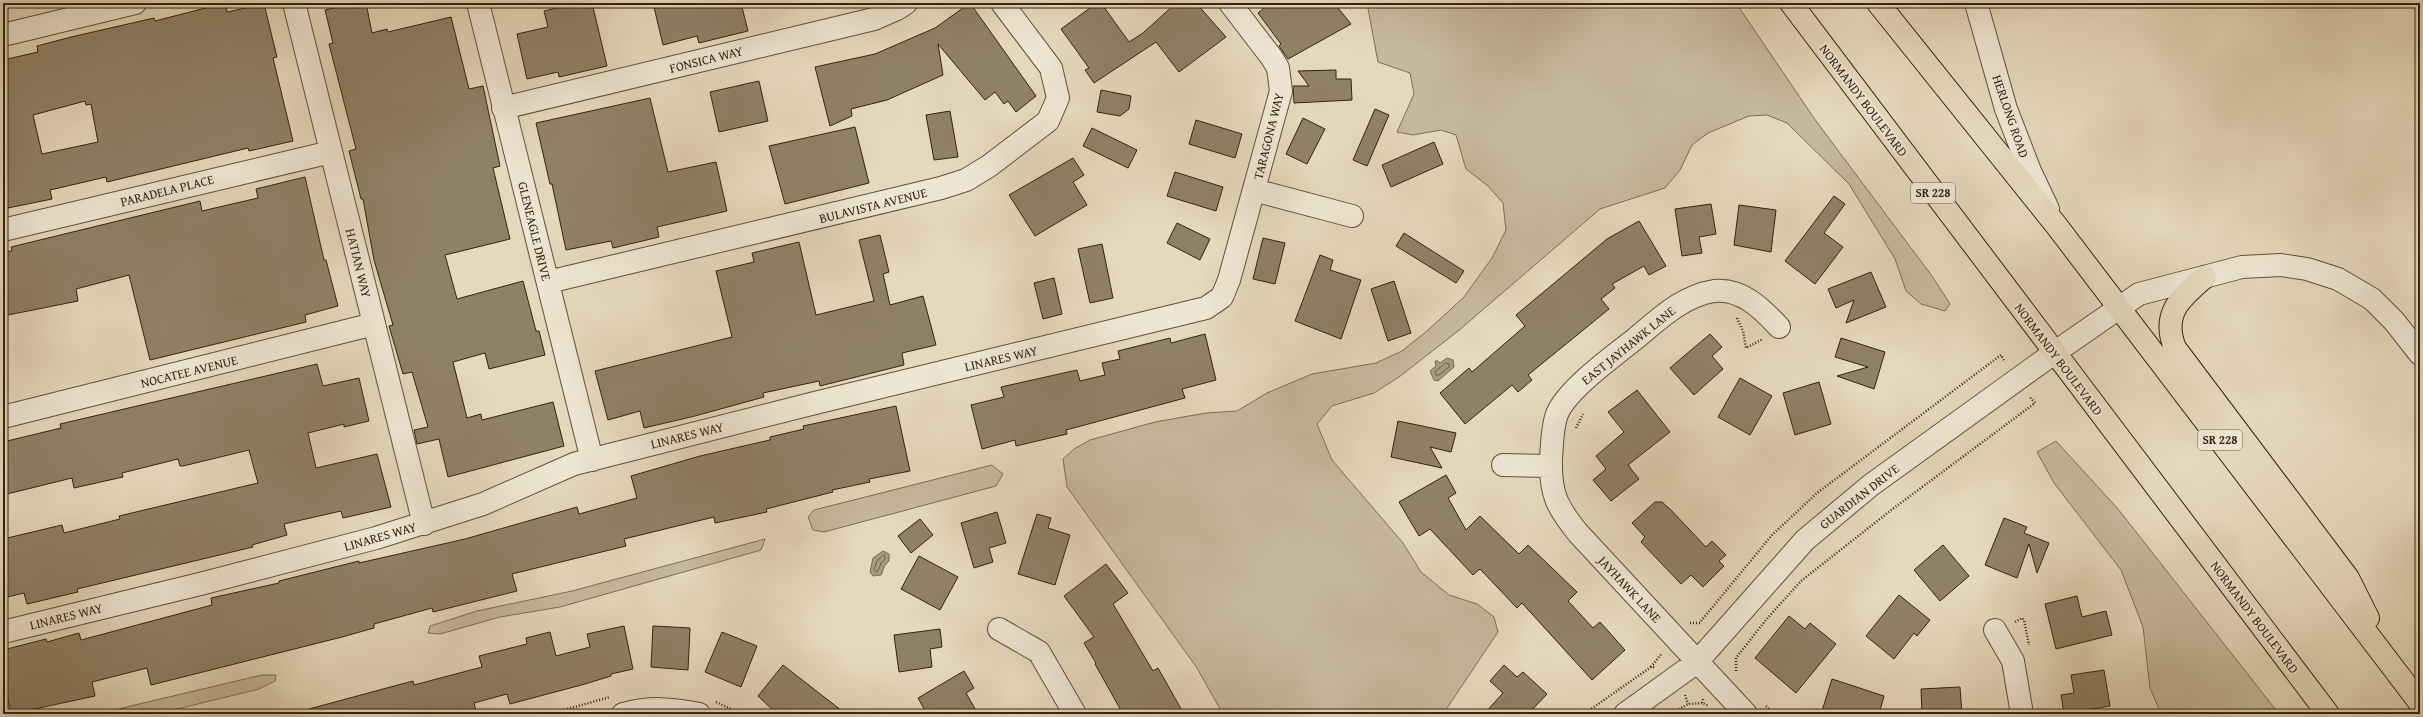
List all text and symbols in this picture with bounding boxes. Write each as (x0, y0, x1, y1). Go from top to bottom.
street label: NORMANDY BOULEVARD (1815, 40, 1912, 161)
street label: FONSICA WAY (667, 41, 745, 78)
street label: HERLONG ROAD (1987, 72, 2034, 160)
street label: TARAGONA WAY (1249, 90, 1289, 182)
street label: PARADELA PLACE (118, 170, 216, 211)
street label: GLENEAGLE DRIVE (513, 180, 556, 283)
street label: BULAVISTA AVENUE (817, 183, 930, 228)
road number: SR 228 (1911, 183, 1955, 203)
street label: HATIAN WAY (341, 226, 376, 300)
street label: NORMANDY BOULEVARD (2010, 299, 2107, 420)
street label: EAST JAYHAWK LANE (1577, 301, 1680, 389)
street label: LINARES WAY (963, 341, 1040, 376)
street label: NOCATEE AVENUE (139, 350, 240, 393)
street label: LINARES WAY (649, 417, 726, 454)
road number: SR 228 (2198, 430, 2242, 450)
street label: GUARDIAN DRIVE (1815, 459, 1904, 534)
street label: LINARES WAY (342, 517, 419, 556)
street label: JAYHAWK LANE (1592, 550, 1666, 627)
street label: NORMANDY BOULEVARD (2206, 557, 2303, 678)
street label: LINARES WAY (28, 598, 105, 635)

